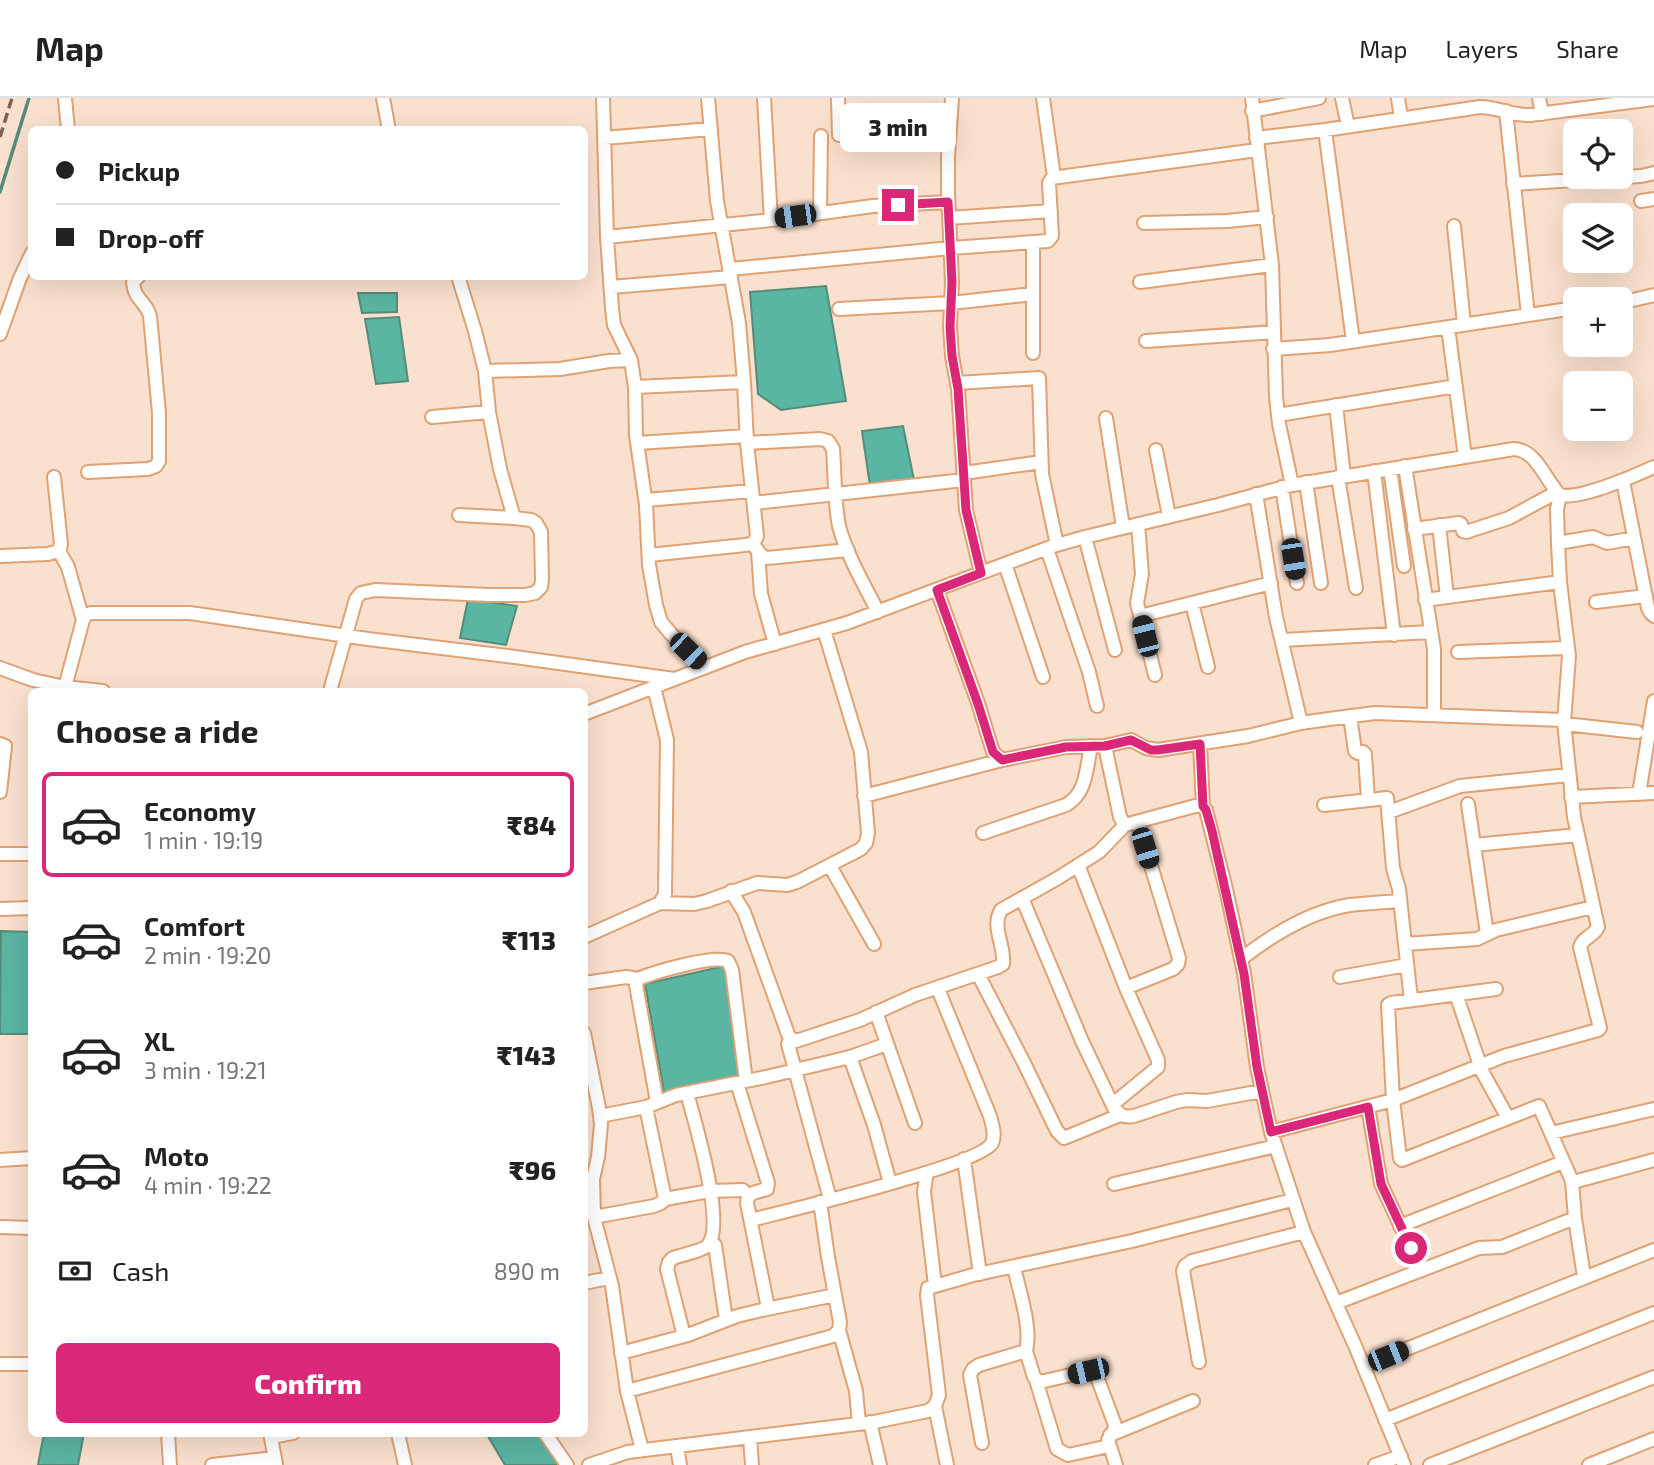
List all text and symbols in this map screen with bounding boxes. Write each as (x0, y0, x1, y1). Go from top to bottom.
text: Map (35, 28, 104, 68)
text: Map (1359, 34, 1407, 63)
text: Layers (1445, 34, 1518, 63)
text: Share (1556, 34, 1619, 63)
callout: 3 min (840, 104, 956, 153)
text: 3 min (868, 113, 928, 141)
map controls (1563, 119, 1633, 441)
button: locate (1563, 119, 1633, 189)
text: Pickup (98, 155, 180, 186)
route end (882, 189, 914, 221)
car (773, 203, 818, 229)
button: layers (1563, 203, 1633, 273)
text: Drop-off (98, 222, 203, 253)
button: + (1563, 287, 1633, 357)
button: − (1563, 371, 1633, 441)
car (1280, 537, 1307, 581)
car (1130, 613, 1161, 659)
car (666, 629, 711, 673)
text: Choose a ride (56, 711, 259, 749)
icon: car (60, 793, 123, 856)
text: Economy (144, 795, 256, 826)
text: ₹84 (507, 809, 556, 840)
car (1129, 825, 1162, 871)
text: 1 min · 19:19 (144, 826, 263, 854)
icon: car (60, 908, 123, 971)
text: Comfort (144, 910, 245, 941)
text: ₹113 (502, 924, 556, 955)
text: 2 min · 19:20 (144, 941, 272, 969)
icon: car (60, 1023, 123, 1086)
text: XL (144, 1025, 175, 1056)
text: ₹143 (497, 1039, 556, 1070)
text: 3 min · 19:21 (144, 1056, 267, 1084)
icon: car (60, 1138, 123, 1201)
text: Moto (144, 1140, 209, 1171)
text: ₹96 (509, 1154, 556, 1185)
text: 4 min · 19:22 (144, 1171, 272, 1199)
route start (1395, 1232, 1427, 1264)
icon: cash (56, 1252, 94, 1290)
text: Cash (112, 1255, 169, 1286)
text: 890 m (494, 1257, 560, 1285)
car (1365, 1338, 1412, 1374)
button: Confirm (56, 1343, 560, 1423)
car (1066, 1356, 1111, 1386)

